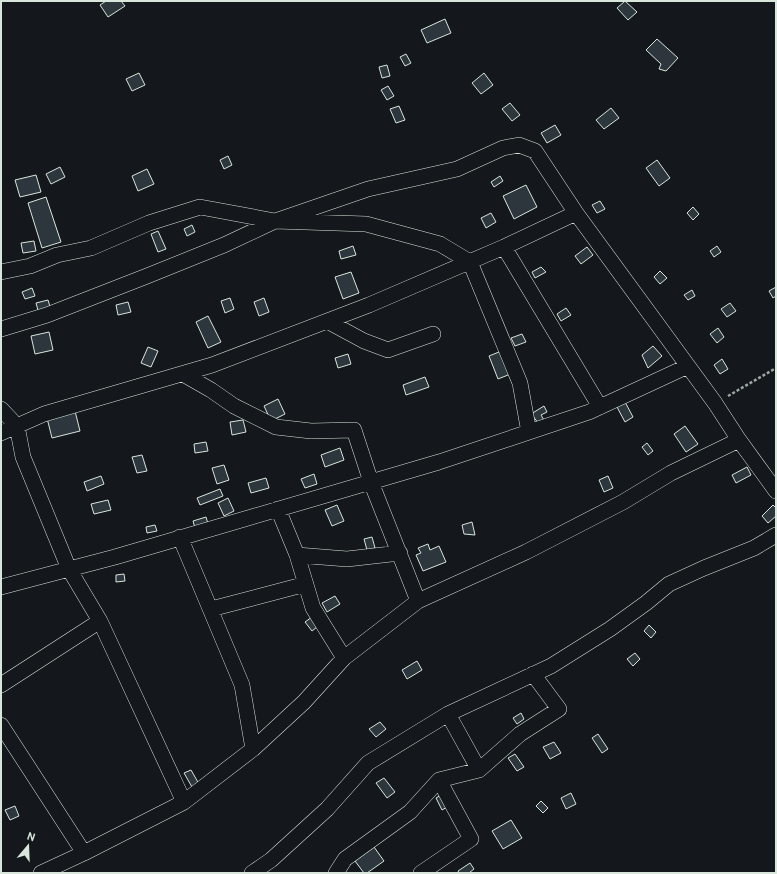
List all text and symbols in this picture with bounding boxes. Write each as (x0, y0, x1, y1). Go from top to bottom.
north arrow (8, 826, 48, 866)
text: N (25, 829, 37, 844)

